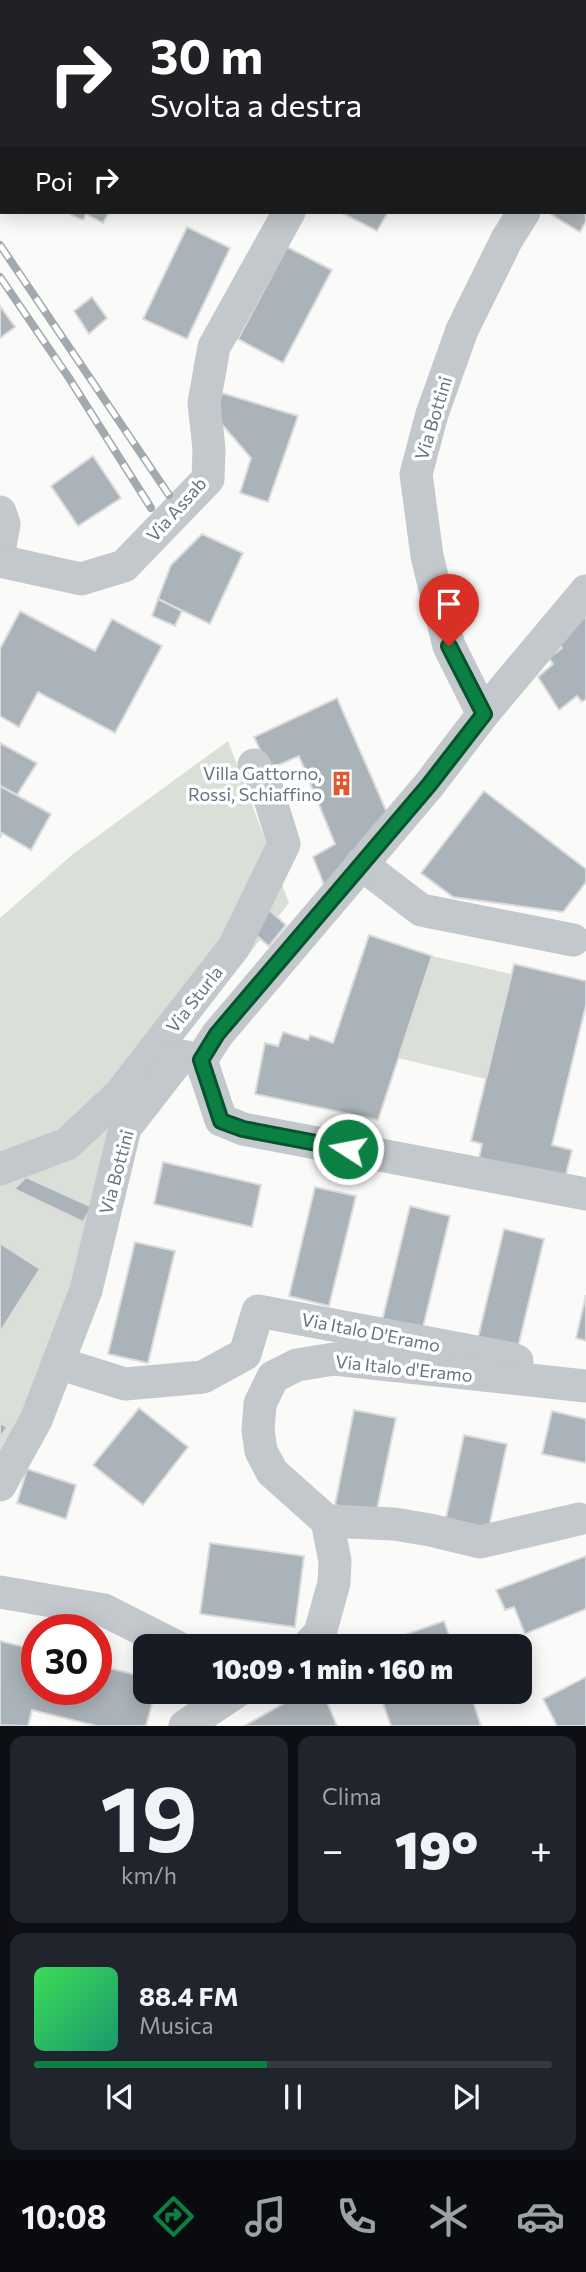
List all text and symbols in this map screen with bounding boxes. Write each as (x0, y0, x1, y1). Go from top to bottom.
text: 30 m (150, 24, 263, 84)
icon: right (35, 28, 126, 119)
text: Svolta a destra (150, 84, 362, 124)
icon: right (87, 161, 125, 199)
text: Poi (35, 165, 73, 196)
street label: Via Bottini (410, 373, 456, 463)
street label: Via Assab (141, 472, 211, 546)
pin (419, 574, 479, 646)
icon: arrive (430, 585, 468, 623)
place label: Villa Gattorno, Rossi, Schiaffino (188, 762, 322, 805)
building icon: Villa Gattorno, Rossi, Schiaffino (328, 769, 356, 797)
street label: Via Sturla (161, 961, 227, 1037)
position arrow (311, 1112, 385, 1186)
street label: Via Bottini (94, 1127, 138, 1217)
street label: Via Italo D'Eramo (300, 1308, 442, 1356)
street label: Via Italo d'Eramo (334, 1350, 474, 1386)
speed limit sign: 30 (21, 1614, 112, 1705)
text: 10:09 · 1 min · 160 m (212, 1653, 453, 1684)
text: 19 (100, 1759, 198, 1871)
text: Clima (322, 1782, 382, 1810)
text: 19° (395, 1816, 478, 1880)
text: − (322, 1825, 344, 1872)
text: + (530, 1825, 552, 1872)
text: km/h (121, 1861, 177, 1889)
text: 88.4 FM (139, 1980, 238, 2011)
text: Musica (139, 2011, 214, 2039)
icon: previous (101, 2078, 139, 2116)
icon: pause (274, 2078, 312, 2116)
icon: next (447, 2078, 485, 2116)
icon: directions (149, 2192, 198, 2241)
icon: music (241, 2192, 290, 2241)
icon: phone (332, 2192, 381, 2241)
icon: climate (424, 2192, 473, 2241)
icon: car (516, 2192, 565, 2241)
text: 10:08 (21, 2196, 107, 2236)

